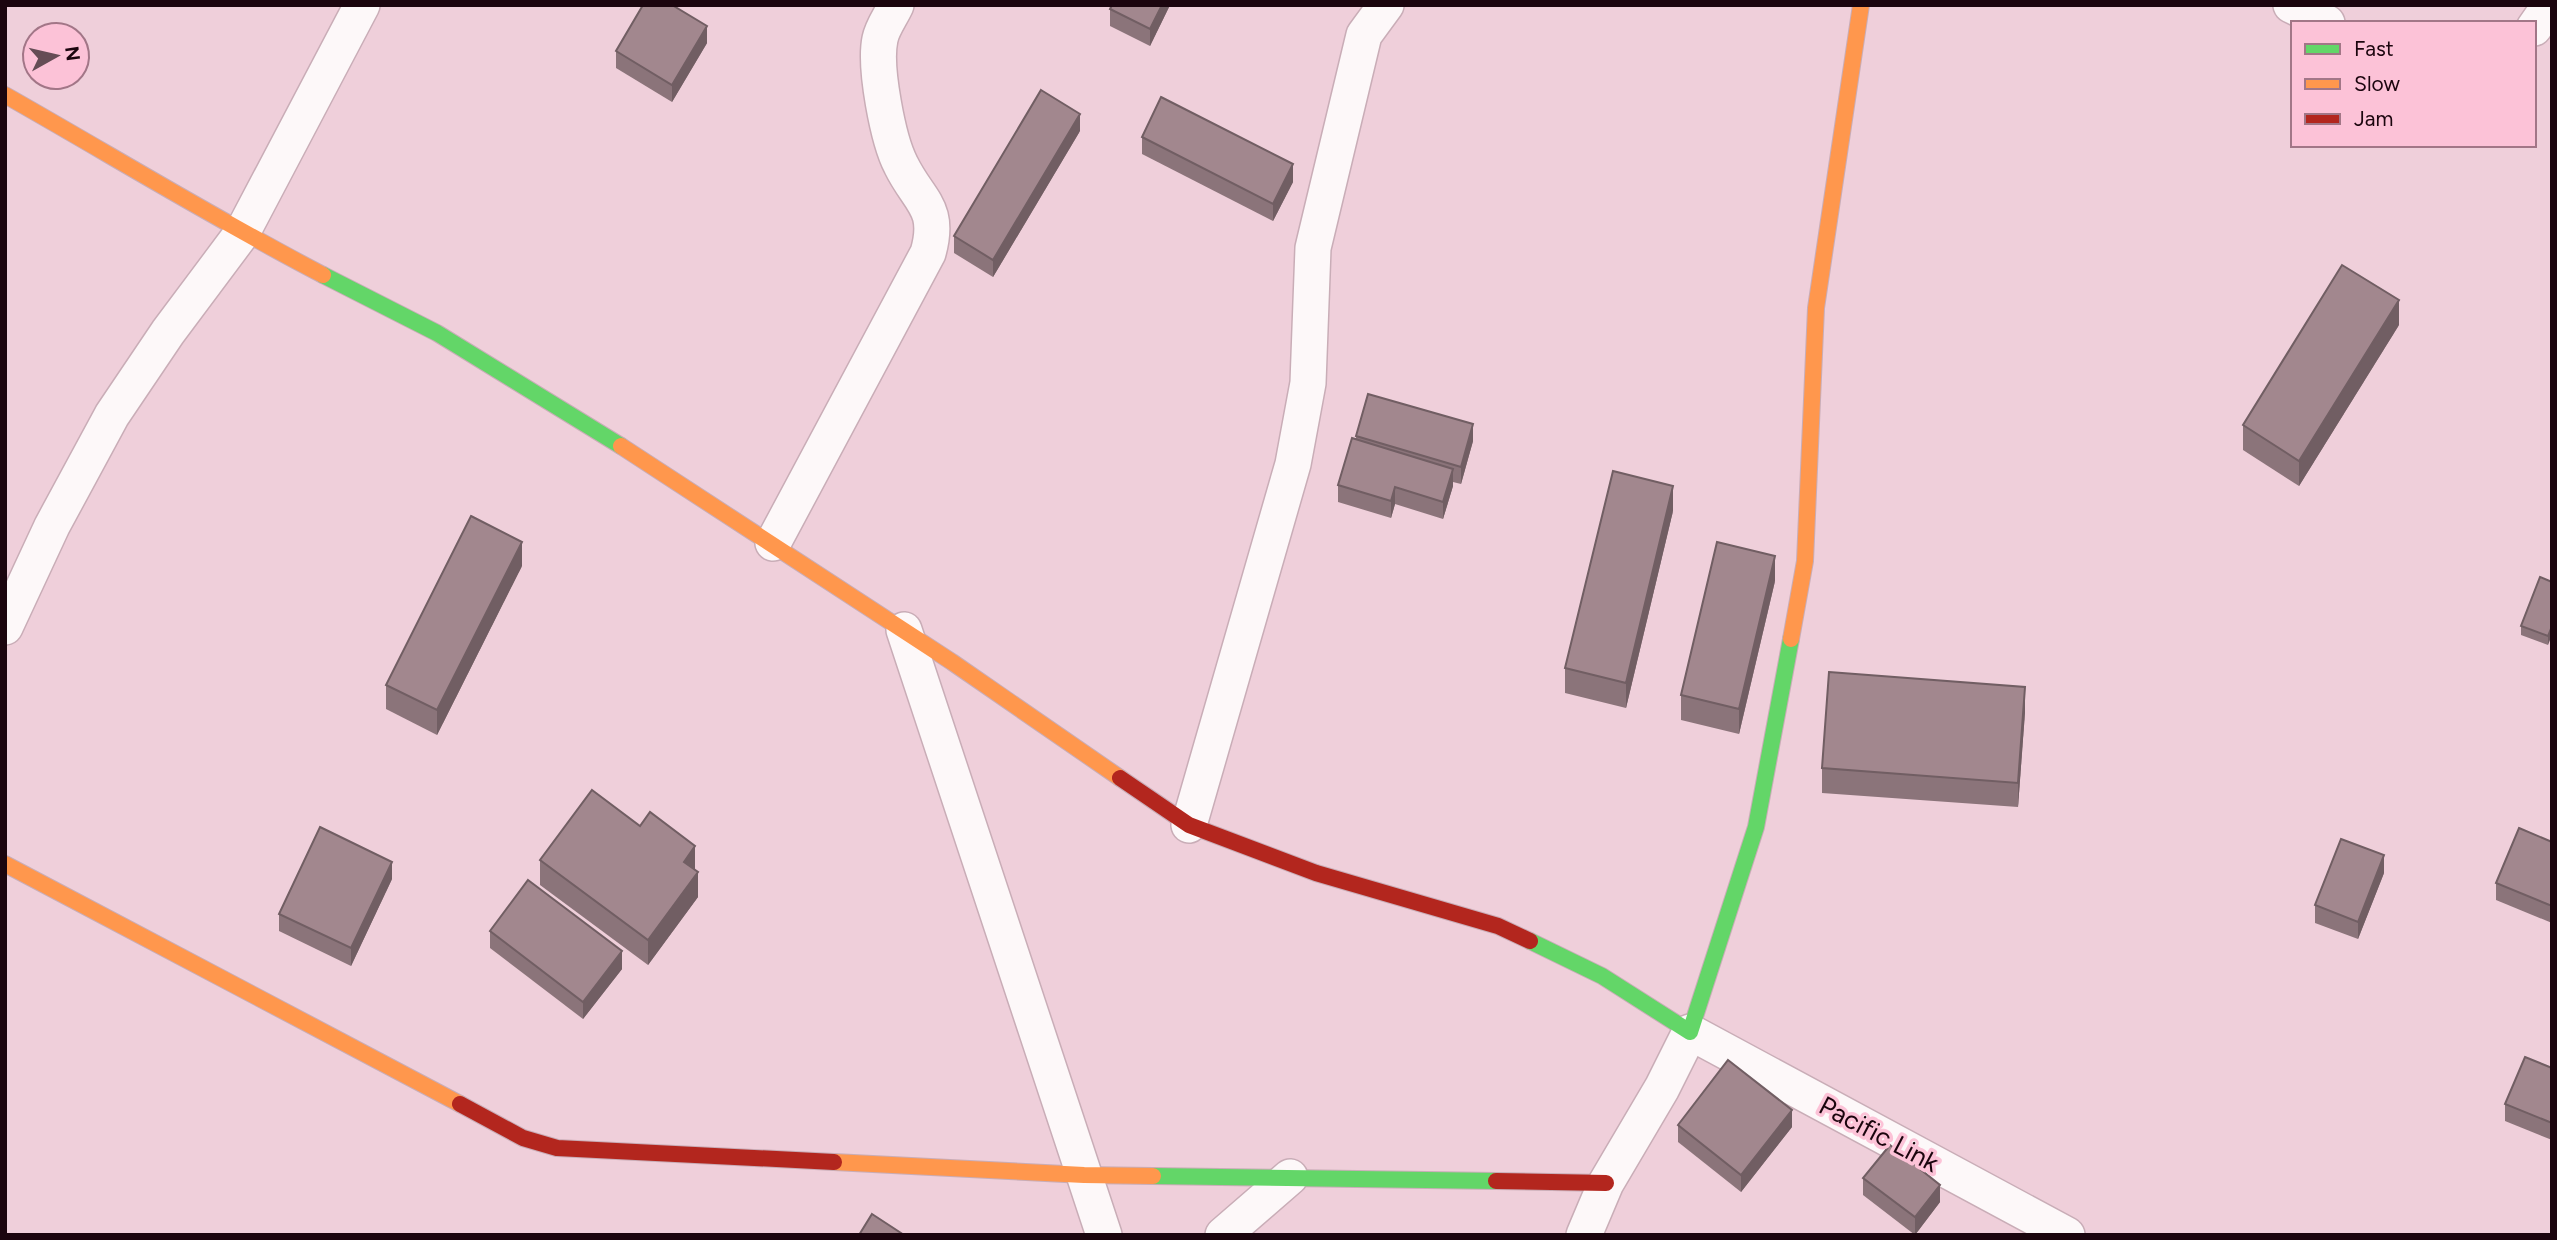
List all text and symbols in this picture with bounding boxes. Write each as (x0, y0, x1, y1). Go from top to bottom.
north arrow (21, 21, 91, 91)
legend (2291, 21, 2536, 147)
text: Fast (2354, 36, 2394, 61)
text: N (60, 45, 85, 63)
text: Slow (2354, 71, 2400, 96)
text: Jam (2354, 106, 2393, 131)
street label: Pacific Link (1814, 1089, 1945, 1179)

